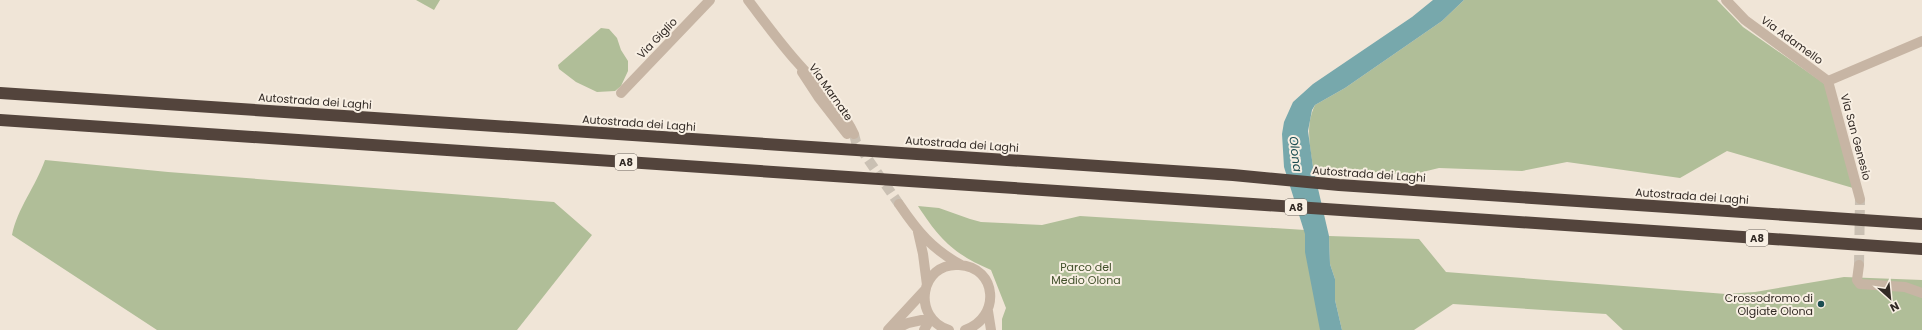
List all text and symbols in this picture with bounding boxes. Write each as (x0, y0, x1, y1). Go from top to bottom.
street label: Via Adamello (1758, 12, 1826, 68)
street label: Via Giglio (633, 14, 681, 62)
street label: Via Marnate (805, 60, 857, 124)
street label: Autostrada dei Laghi (258, 89, 373, 113)
street label: Via San Genesio (1837, 92, 1875, 182)
street label: Autostrada dei Laghi (582, 111, 697, 135)
street label: Autostrada dei Laghi (905, 132, 1020, 156)
water label: Olona (1285, 135, 1307, 173)
road number: A8 (615, 154, 637, 170)
street label: Autostrada dei Laghi (1312, 162, 1427, 186)
street label: Autostrada dei Laghi (1635, 184, 1750, 208)
road number: A8 (1285, 199, 1307, 215)
road number: A8 (1746, 230, 1768, 246)
park label: Parco del Medio Olona (1051, 259, 1121, 288)
north arrow (1870, 278, 1910, 318)
place label: Crossodromo di Olgiate Olona (1725, 290, 1813, 319)
text: N (1887, 298, 1902, 316)
marker: Crossodromo di Olgiate Olona (1816, 299, 1826, 309)

